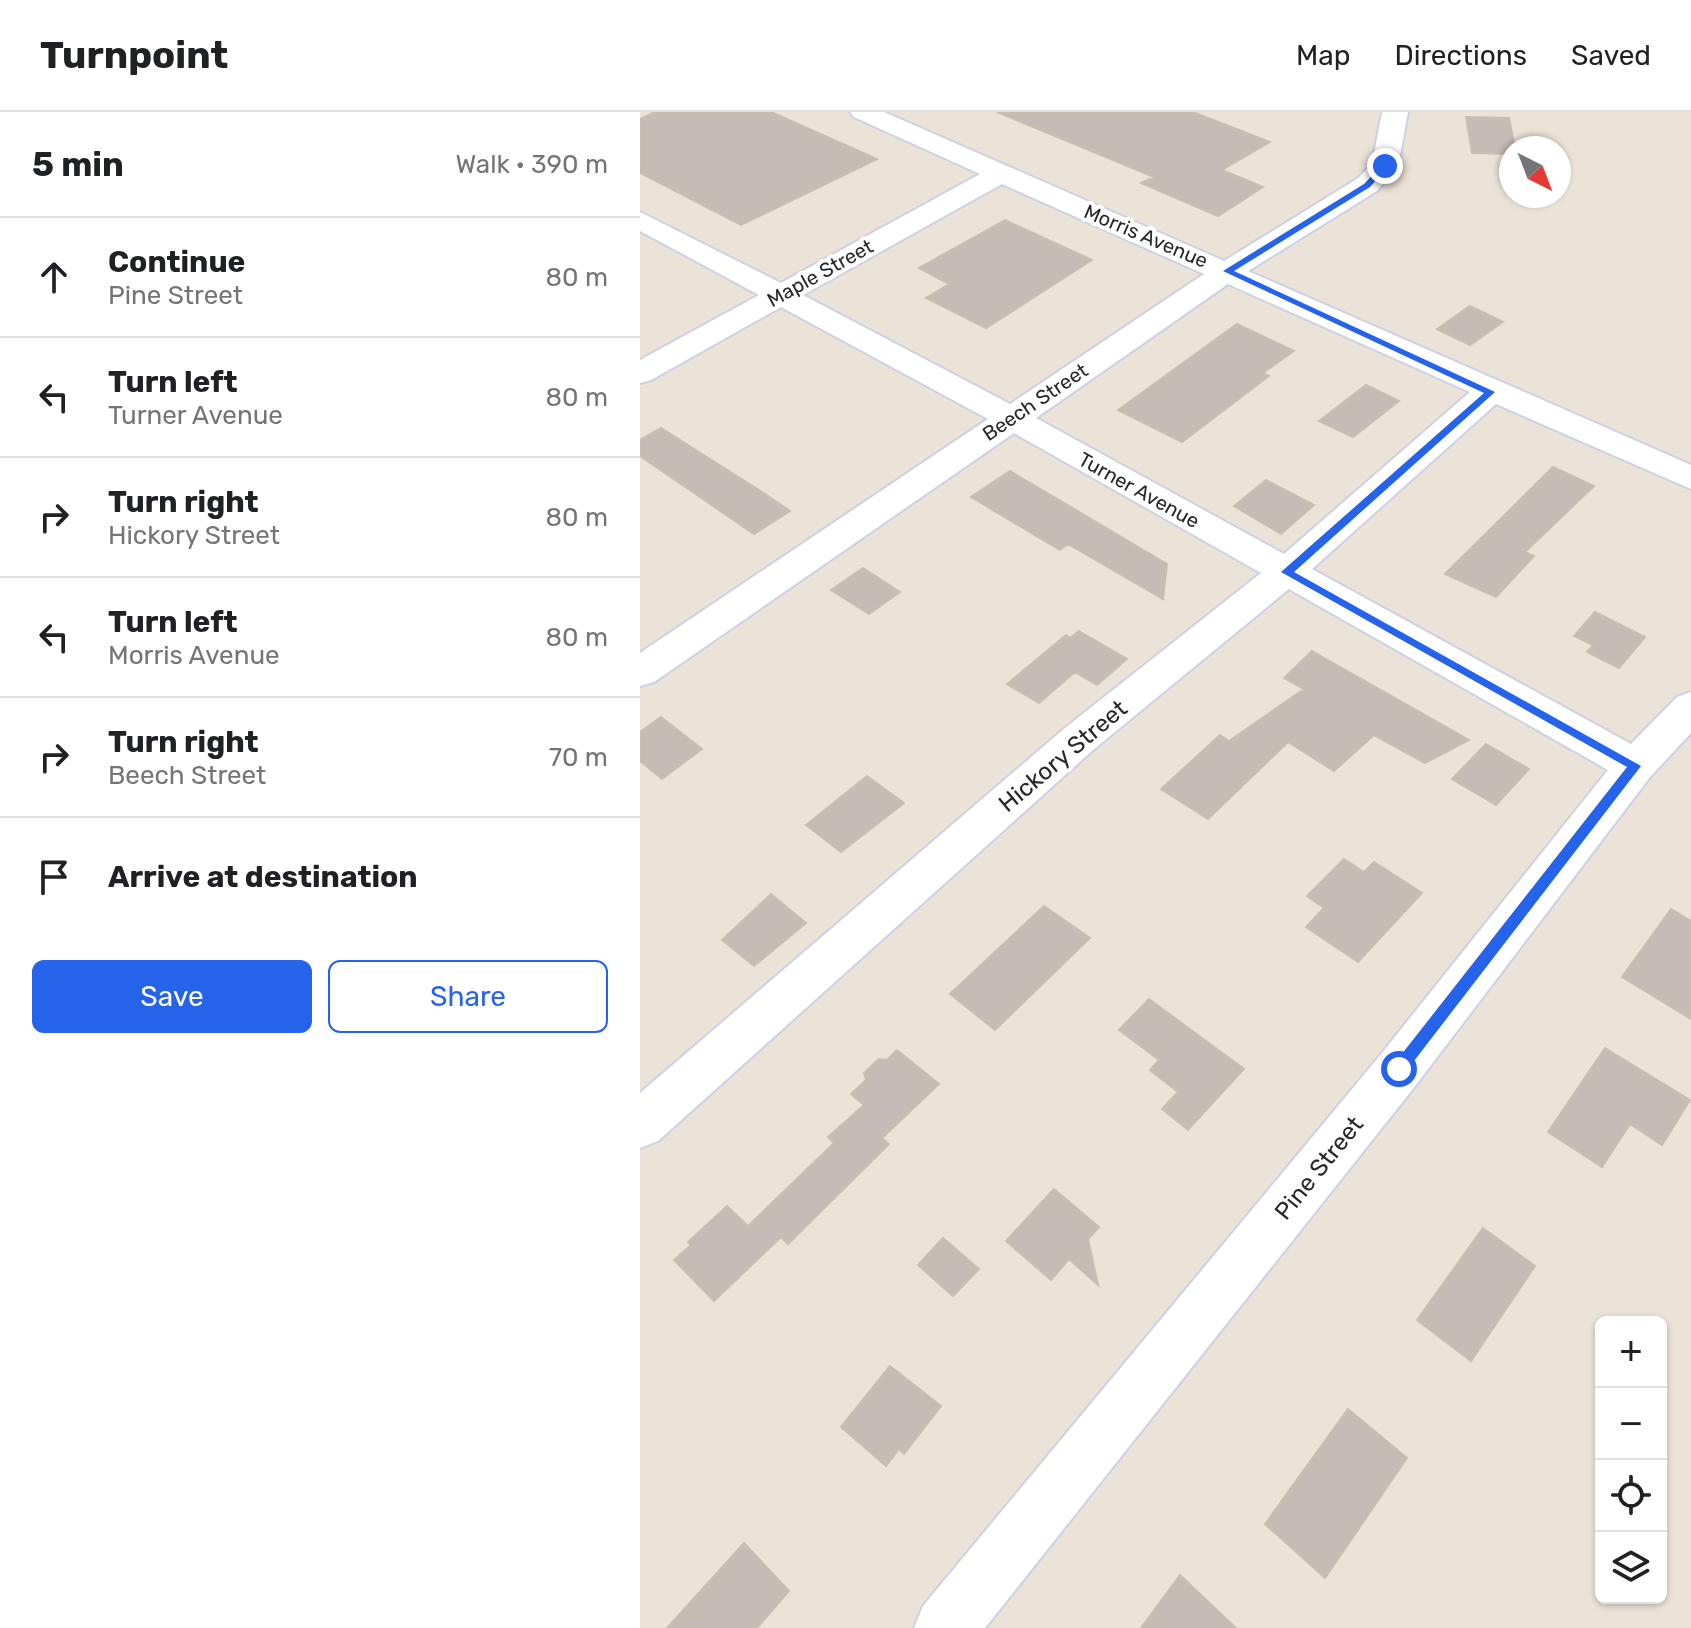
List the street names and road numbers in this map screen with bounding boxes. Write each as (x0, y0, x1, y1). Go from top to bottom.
street label: Morris Avenue (1081, 199, 1211, 273)
street label: Maple Street (763, 234, 877, 312)
street label: Beech Street (978, 358, 1092, 446)
street label: Turner Avenue (1074, 447, 1204, 533)
street label: Hickory Street (993, 694, 1133, 818)
street label: Pine Street (1269, 1111, 1369, 1225)

